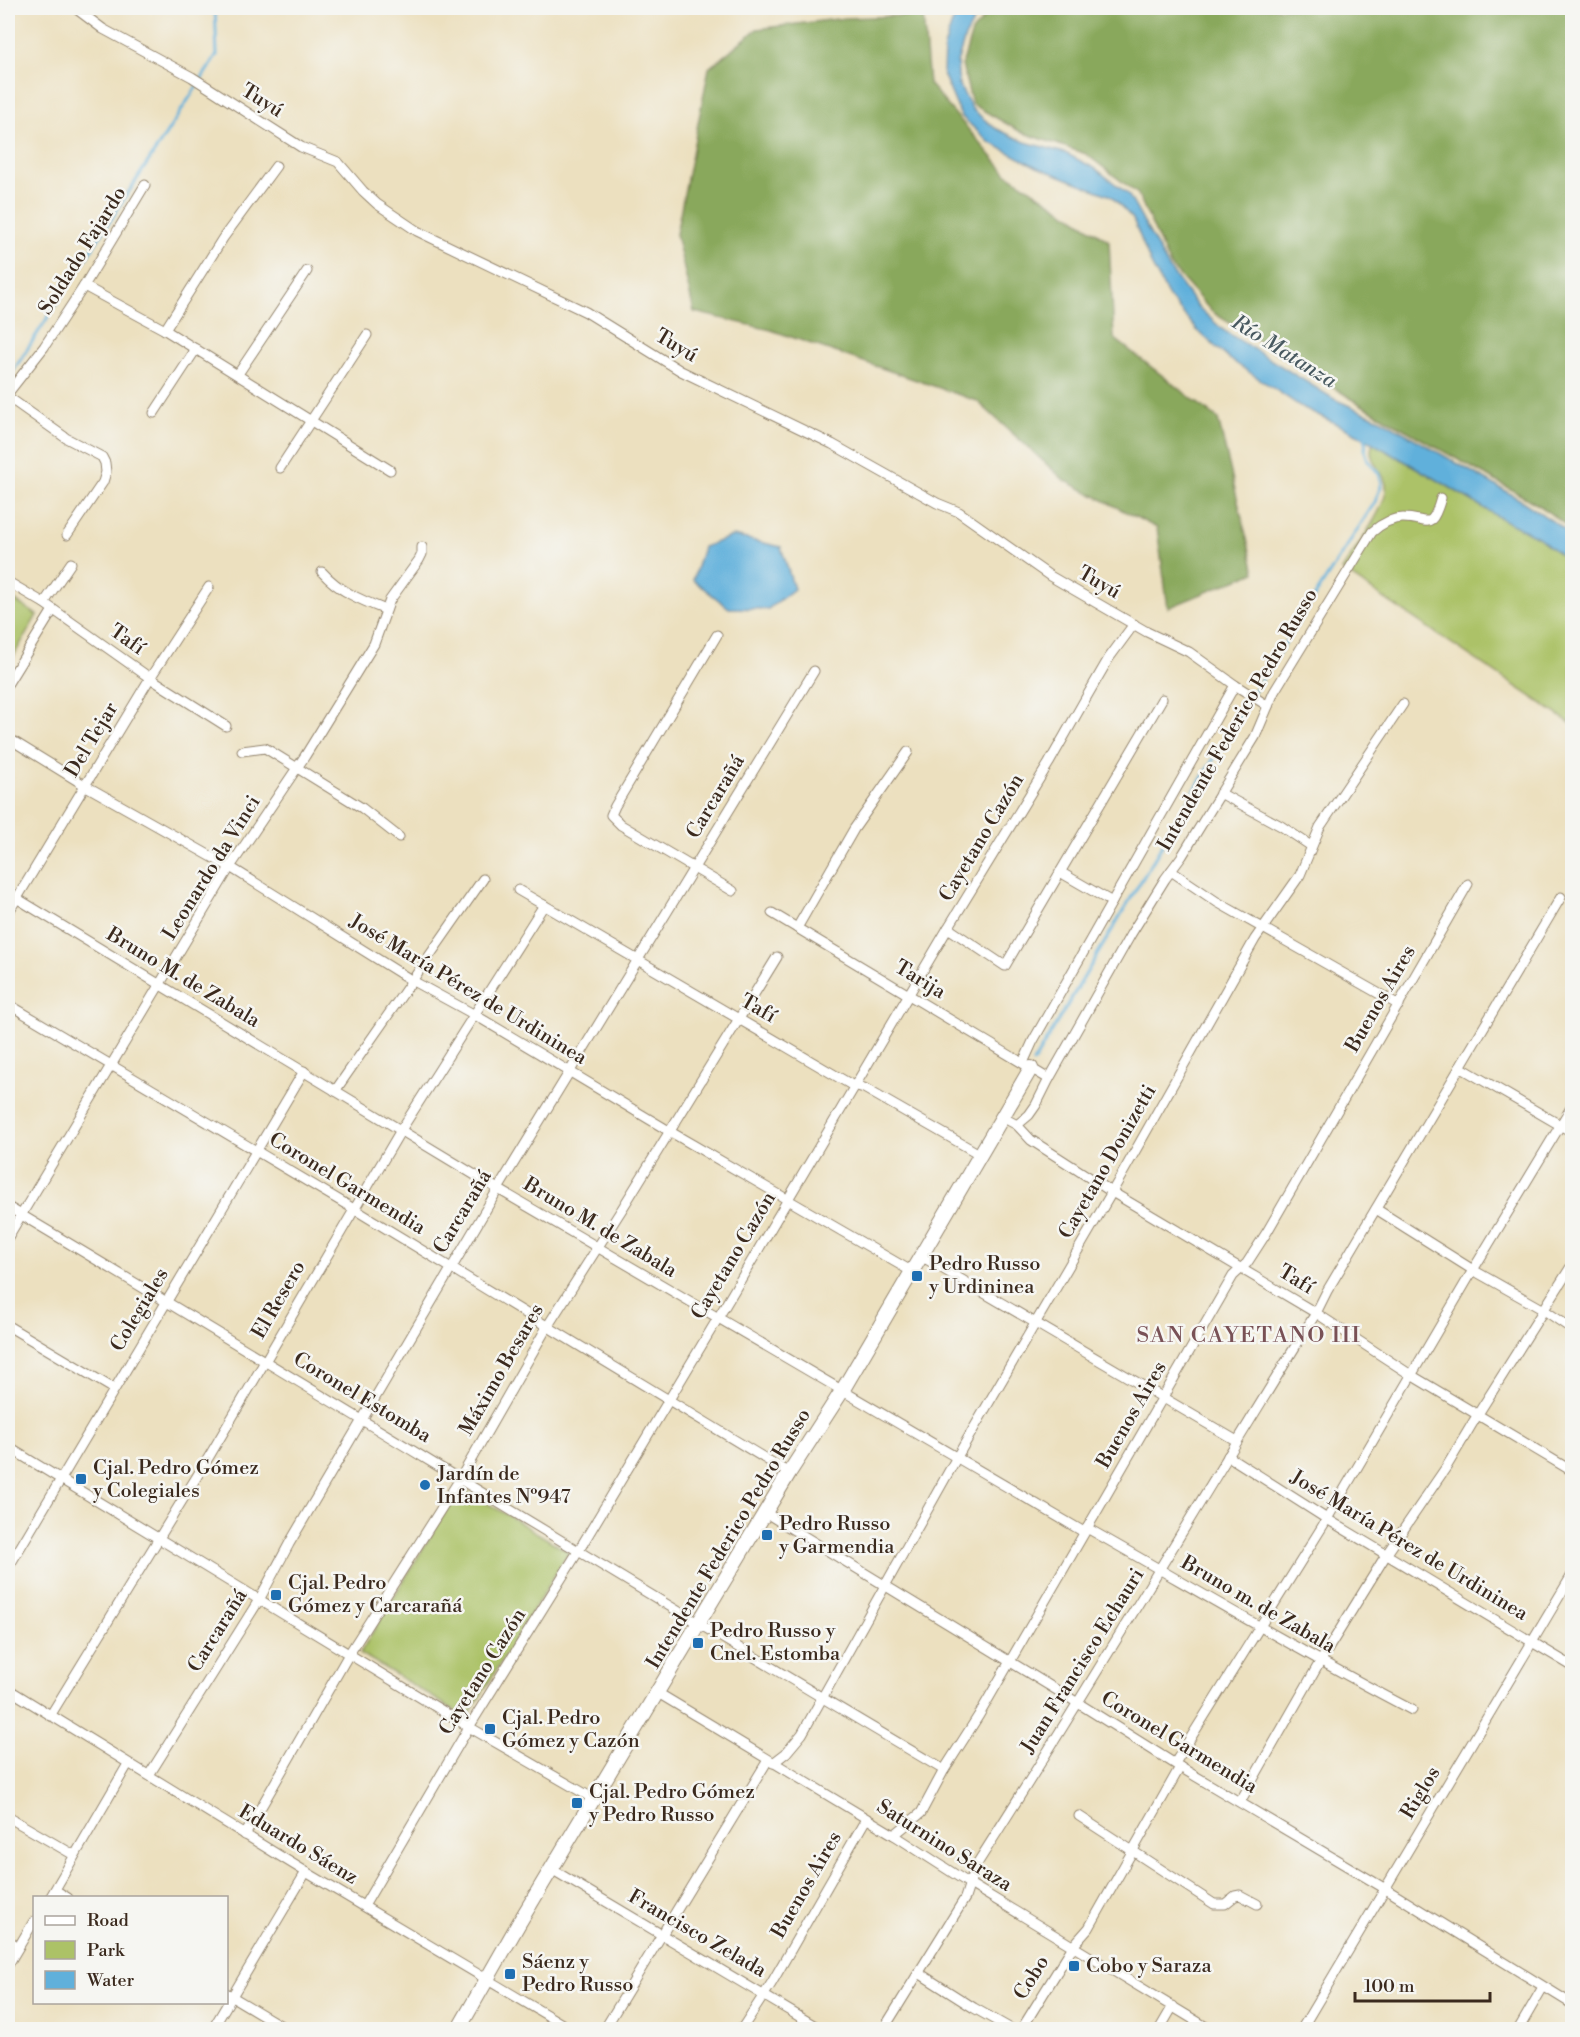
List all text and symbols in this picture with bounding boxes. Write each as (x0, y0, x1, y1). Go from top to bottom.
street label: Tuyú (236, 78, 288, 124)
street label: Soldado Fajardo (34, 182, 132, 320)
water label: Río Matanza (1226, 309, 1341, 395)
street label: Tuyú (650, 324, 702, 369)
street label: Tuyú (1073, 561, 1125, 605)
street label: Intendente Federico Pedro Russo (1152, 584, 1324, 856)
street label: Tafí (105, 619, 151, 662)
street label: Del Tejar (60, 698, 124, 782)
street label: Carcarañá (681, 750, 751, 843)
street label: Cayetano Cazón (934, 770, 1030, 906)
street label: Leonardo da Vinci (157, 791, 267, 945)
street label: José María Pérez de Urdininea (344, 909, 592, 1071)
street label: Bruno M. de Zabala (101, 922, 265, 1034)
street label: Buenos Aires (1340, 941, 1422, 1058)
street label: Tarija (890, 955, 951, 1005)
street label: Tafí (736, 989, 782, 1030)
street label: Cayetano Donizetti (1054, 1080, 1162, 1243)
street label: Coronel Garmendia (264, 1127, 431, 1241)
street label: Carcarañá (428, 1165, 498, 1258)
street label: Bruno M. de Zabala (518, 1172, 682, 1284)
street label: Cayetano Cazón (686, 1188, 782, 1324)
place label: Pedro Russo y Urdininea (928, 1252, 1041, 1300)
street label: El Resero (247, 1256, 311, 1344)
street label: Tafí (1274, 1260, 1320, 1301)
street label: Colegiales (105, 1264, 175, 1356)
marker: Pedro Russo y Urdininea (910, 1269, 924, 1283)
street label: Máximo Besares (454, 1300, 550, 1440)
district label: SAN CAYETANO III (1137, 1322, 1361, 1349)
street label: Coronel Estomba (288, 1347, 436, 1449)
street label: Buenos Aires (1091, 1357, 1173, 1474)
street label: Intendente Federico Pedro Russo (641, 1404, 817, 1674)
place label: Cjal. Pedro Gómez y Colegiales (92, 1456, 259, 1504)
place label: Jardín de Infantes Nº947 (436, 1462, 571, 1510)
street label: José María Pérez de Urdininea (1285, 1465, 1533, 1627)
marker: Cjal. Pedro Gómez y Colegiales (74, 1472, 88, 1486)
marker: Jardín de Infantes Nº947 (418, 1478, 432, 1492)
place label: Pedro Russo y Garmendia (778, 1512, 895, 1560)
marker: Pedro Russo y Garmendia (760, 1528, 774, 1542)
street label: Bruno m. de Zabala (1175, 1550, 1341, 1660)
street label: Juan Francisco Echauri (1015, 1564, 1150, 1759)
place label: Cjal. Pedro Gómez y Carcarañá (288, 1571, 463, 1619)
street label: Carcarañá (183, 1584, 254, 1677)
marker: Cjal. Pedro Gómez y Carcarañá (269, 1588, 283, 1602)
street label: Cayetano Cazón (434, 1604, 532, 1740)
place label: Pedro Russo y Cnel. Estomba (710, 1619, 841, 1667)
marker: Pedro Russo y Cnel. Estomba (691, 1636, 705, 1650)
street label: Coronel Garmendia (1096, 1686, 1263, 1800)
place label: Cjal. Pedro Gómez y Cazón (502, 1706, 640, 1754)
marker: Cjal. Pedro Gómez y Cazón (483, 1722, 497, 1736)
street label: Riglos (1396, 1762, 1446, 1824)
place label: Cjal. Pedro Gómez y Pedro Russo (588, 1780, 755, 1828)
street label: Saturnino Saraza (872, 1794, 1017, 1898)
marker: Cjal. Pedro Gómez y Pedro Russo (570, 1796, 584, 1810)
street label: Eduardo Sáenz (234, 1799, 362, 1891)
street label: Buenos Aires (766, 1827, 848, 1944)
street label: Francisco Zelada (624, 1884, 771, 1984)
legend (33, 1896, 228, 2004)
text: Road (87, 1909, 130, 1932)
text: Park (87, 1939, 126, 1962)
place label: Sáenz y Pedro Russo (522, 1950, 634, 1998)
street label: Cobo (1009, 1951, 1055, 2005)
place label: Cobo y Saraza (1086, 1954, 1212, 1979)
marker: Cobo y Saraza (1067, 1959, 1081, 1973)
scale bar (1355, 1965, 1490, 2003)
marker: Sáenz y Pedro Russo (503, 1967, 517, 1981)
text: Water (86, 1969, 135, 1992)
text: 100 m (1364, 1975, 1415, 1998)

